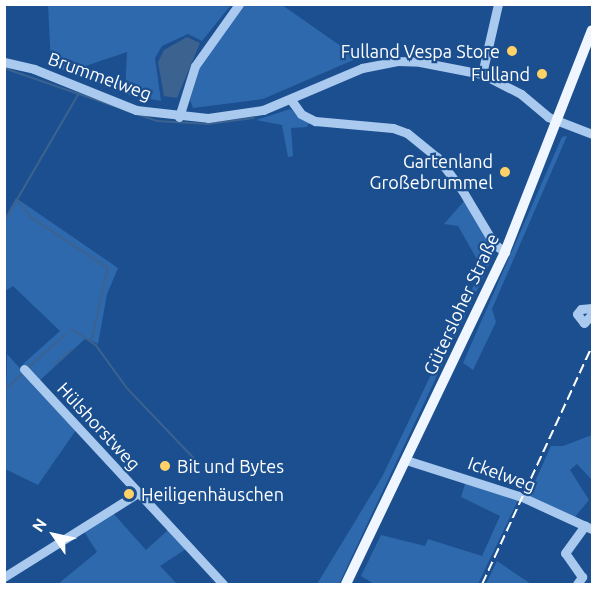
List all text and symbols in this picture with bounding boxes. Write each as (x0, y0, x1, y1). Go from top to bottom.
place label: Fulland Vespa Store (341, 40, 500, 62)
marker: Fulland Vespa Store (505, 44, 519, 58)
street label: Brummelweg (45, 47, 155, 105)
place label: Fulland (471, 63, 530, 85)
marker: Fulland (535, 67, 549, 81)
place label: Gartenland Großebrummel (370, 151, 493, 194)
marker: Gartenland Großebrummel (498, 165, 512, 179)
street label: Gütersloher Straße (419, 230, 503, 378)
street label: Hülshorstweg (53, 378, 145, 474)
street label: Ickelweg (465, 452, 539, 496)
place label: Bit und Bytes (177, 455, 284, 477)
marker: Bit und Bytes (158, 459, 172, 473)
place label: Heiligenhäuschen (141, 483, 284, 505)
marker: Heiligenhäuschen (122, 487, 136, 501)
north arrow (24, 505, 84, 565)
text: N (28, 515, 50, 535)

